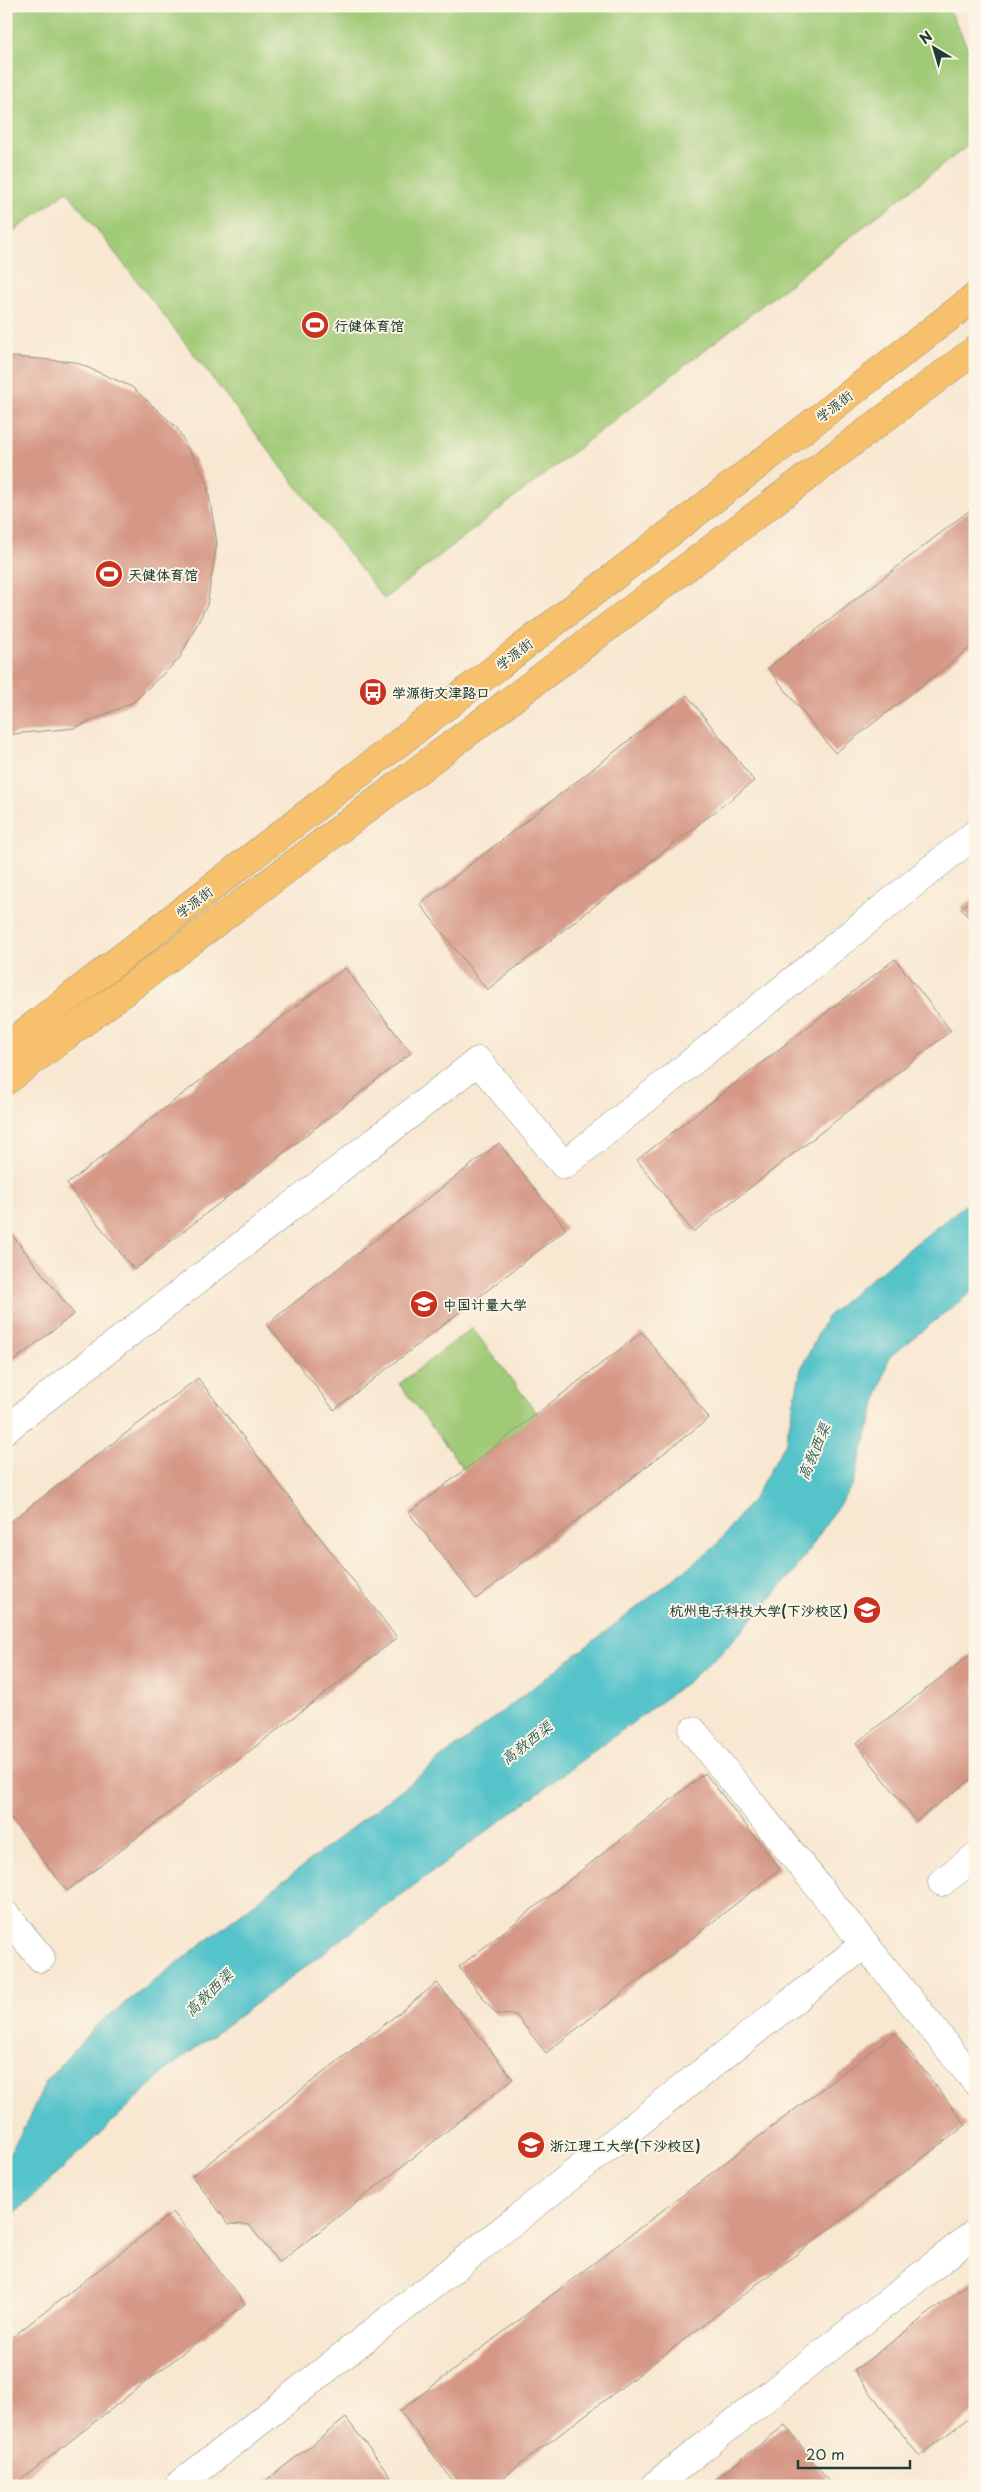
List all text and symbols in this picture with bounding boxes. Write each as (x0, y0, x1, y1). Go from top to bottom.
north arrow (908, 22, 958, 72)
text: N (915, 26, 937, 49)
sports icon: 行健体育馆 (300, 310, 330, 340)
place label: 行健体育馆 (334, 315, 404, 336)
street label: 学源街 (811, 385, 857, 427)
sports icon: 天健体育馆 (94, 559, 124, 589)
place label: 天健体育馆 (128, 564, 198, 585)
street label: 学源街 (491, 633, 537, 675)
bus stop icon: 学源街文津路口 (358, 677, 388, 707)
place label: 学源街文津路口 (392, 682, 490, 703)
street label: 学源街 (171, 881, 217, 923)
school or university icon: 中国计量大学 (409, 1289, 439, 1319)
place label: 中国计量大学 (443, 1294, 527, 1315)
water label: 高教西渠 (791, 1417, 836, 1483)
school or university icon: 杭州电子科技大学(下沙校区) (852, 1595, 882, 1625)
place label: 杭州电子科技大学(下沙校区) (669, 1600, 848, 1621)
water label: 高教西渠 (495, 1713, 558, 1770)
water label: 高教西渠 (178, 1962, 239, 2021)
school or university icon: 浙江理工大学(下沙校区) (516, 2130, 546, 2160)
place label: 浙江理工大学(下沙校区) (550, 2135, 701, 2156)
scale bar (798, 2437, 911, 2469)
text: 20 m (806, 2442, 845, 2465)

